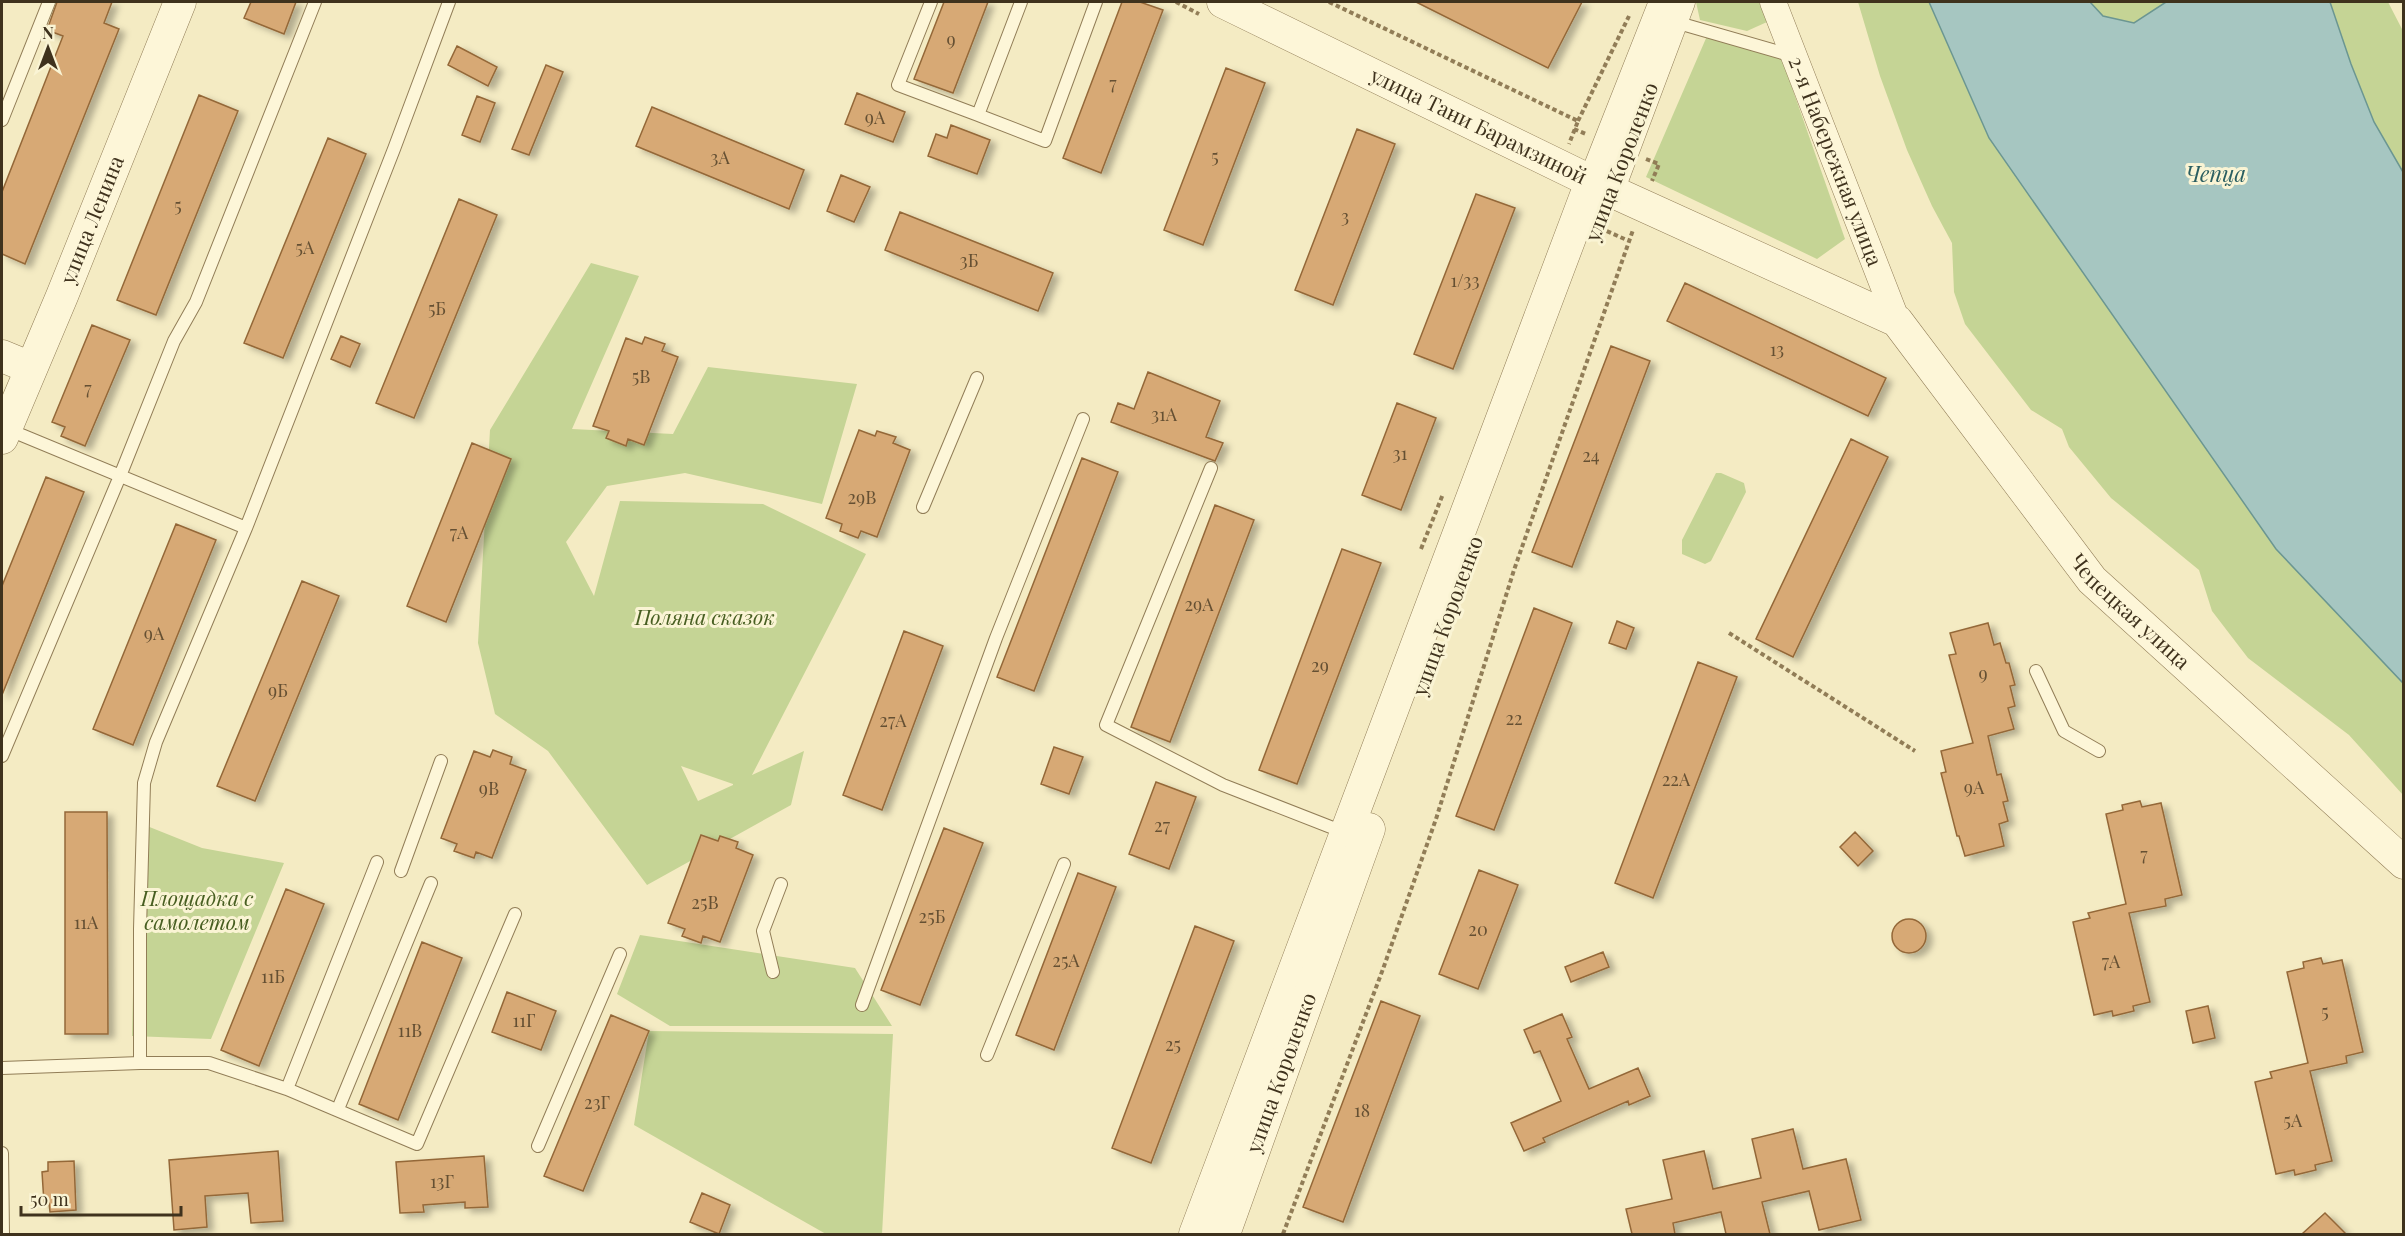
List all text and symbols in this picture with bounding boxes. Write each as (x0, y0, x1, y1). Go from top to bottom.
north arrow (18, 18, 78, 78)
text: N (42, 22, 54, 43)
house number: 9 (946, 27, 956, 51)
street label: 2-я Набережная улица (1783, 52, 1890, 270)
street label: улица Тани Барамзиной (1365, 60, 1592, 189)
house number: 7 (1109, 71, 1117, 95)
street label: улица Короленко (1577, 78, 1663, 246)
house number: 9А (865, 105, 886, 129)
house number: 5 (1211, 144, 1219, 168)
house number: 3А (710, 145, 730, 169)
street label: улица Ленина (52, 150, 129, 289)
water label: Чепца (2186, 158, 2246, 188)
house number: 5 (174, 193, 182, 217)
house number: 3 (1341, 204, 1349, 228)
house number: 5А (296, 235, 315, 259)
house number: 3Б (960, 248, 978, 272)
house number: 1/33 (1450, 268, 1480, 292)
house number: 5Б (428, 296, 446, 320)
house number: 13 (1770, 337, 1784, 361)
house number: 5В (632, 364, 650, 388)
house number: 7 (84, 376, 92, 400)
house number: 31А (1151, 402, 1178, 426)
house number: 31 (1393, 441, 1408, 465)
house number: 24 (1582, 443, 1600, 467)
house number: 29В (848, 485, 877, 509)
house number: 7А (450, 520, 469, 544)
street label: улица Короленко (1404, 532, 1488, 700)
street label: Чепецкая улица (2065, 547, 2197, 675)
house number: 29А (1184, 592, 1214, 616)
park label: Поляна сказок (634, 602, 775, 630)
house number: 9А (144, 621, 165, 645)
house number: 29 (1311, 653, 1329, 677)
house number: 9 (1978, 661, 1988, 685)
house number: 9Б (268, 678, 288, 702)
house number: 22 (1505, 706, 1523, 730)
house number: 27А (879, 708, 907, 732)
house number: 22А (1662, 767, 1691, 791)
house number: 9А (1964, 775, 1985, 799)
house number: 9В (479, 776, 499, 800)
house number: 27 (1154, 813, 1171, 837)
house number: 7 (2140, 842, 2148, 866)
park label: Площадка с самолетом (140, 883, 253, 935)
house number: 25В (691, 890, 719, 914)
house number: 25Б (919, 904, 945, 928)
house number: 11А (74, 910, 99, 934)
house number: 20 (1468, 917, 1488, 941)
house number: 25А (1052, 948, 1080, 972)
house number: 7А (2102, 949, 2121, 973)
house number: 11Б (261, 964, 285, 988)
street label: улица Короленко (1238, 988, 1321, 1157)
house number: 5 (2321, 999, 2329, 1023)
house number: 11Г (513, 1008, 536, 1032)
house number: 11В (398, 1018, 422, 1042)
house number: 25 (1165, 1032, 1181, 1056)
house number: 23Г (584, 1090, 611, 1114)
house number: 18 (1354, 1098, 1370, 1122)
house number: 5А (2284, 1108, 2303, 1132)
house number: 13Г (430, 1169, 454, 1193)
scale bar (21, 1179, 182, 1217)
text: 50 m (30, 1187, 69, 1211)

